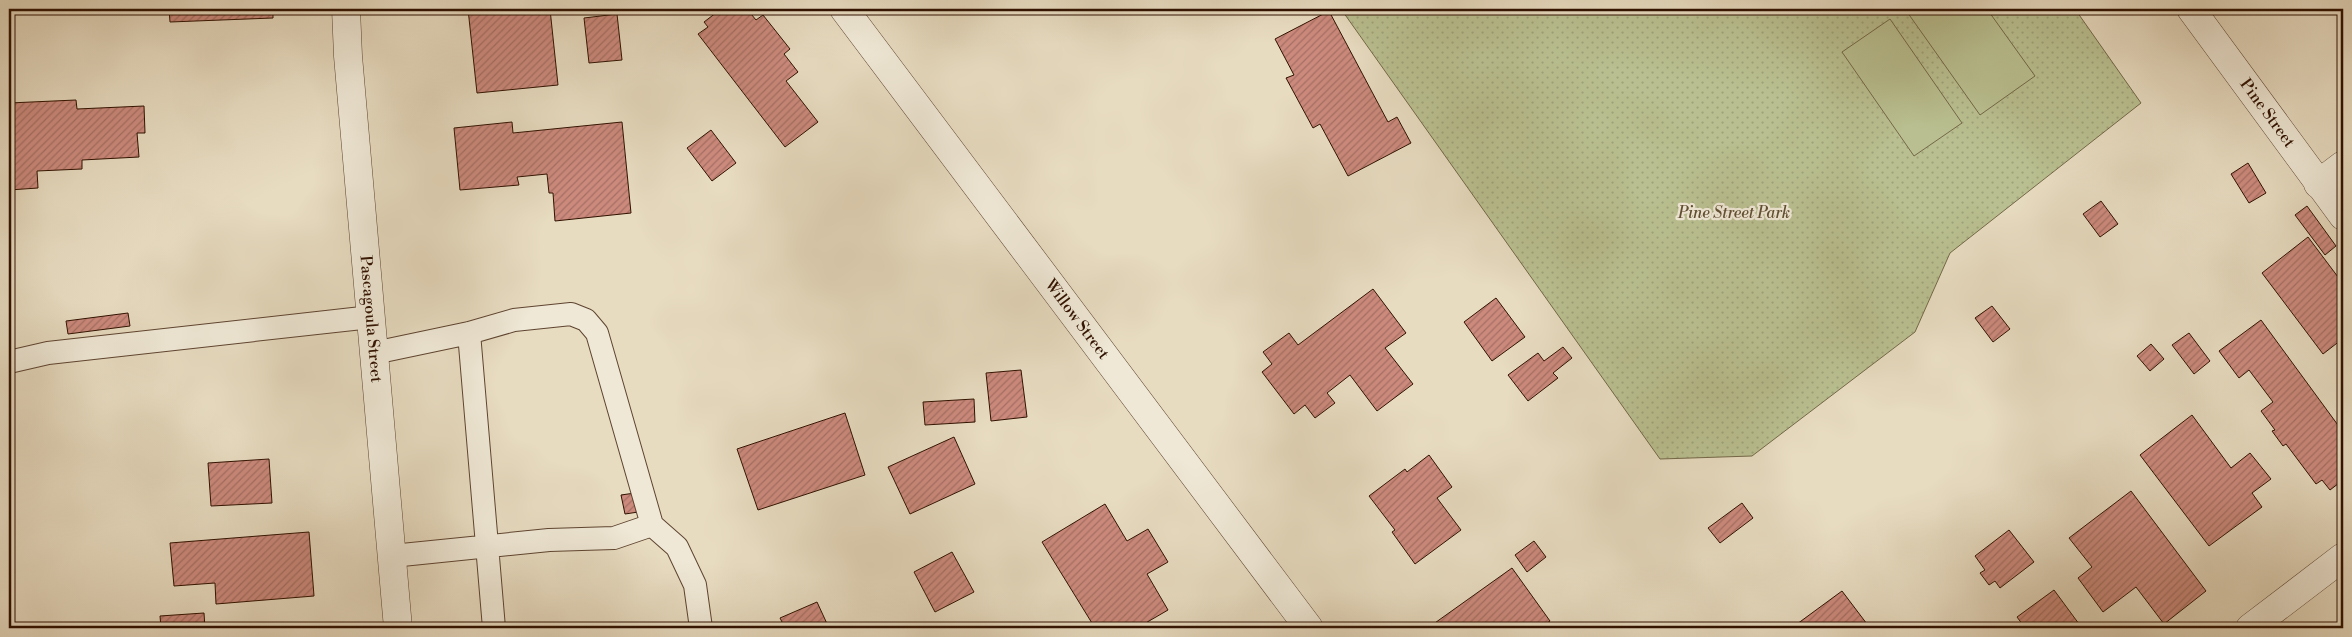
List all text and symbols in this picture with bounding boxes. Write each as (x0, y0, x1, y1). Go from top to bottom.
street label: Pine Street (2235, 75, 2299, 152)
park label: Pine Street Park (1677, 203, 1790, 223)
street label: Pascagoula Street (355, 255, 387, 384)
street label: Willow Street (1040, 274, 1114, 364)

